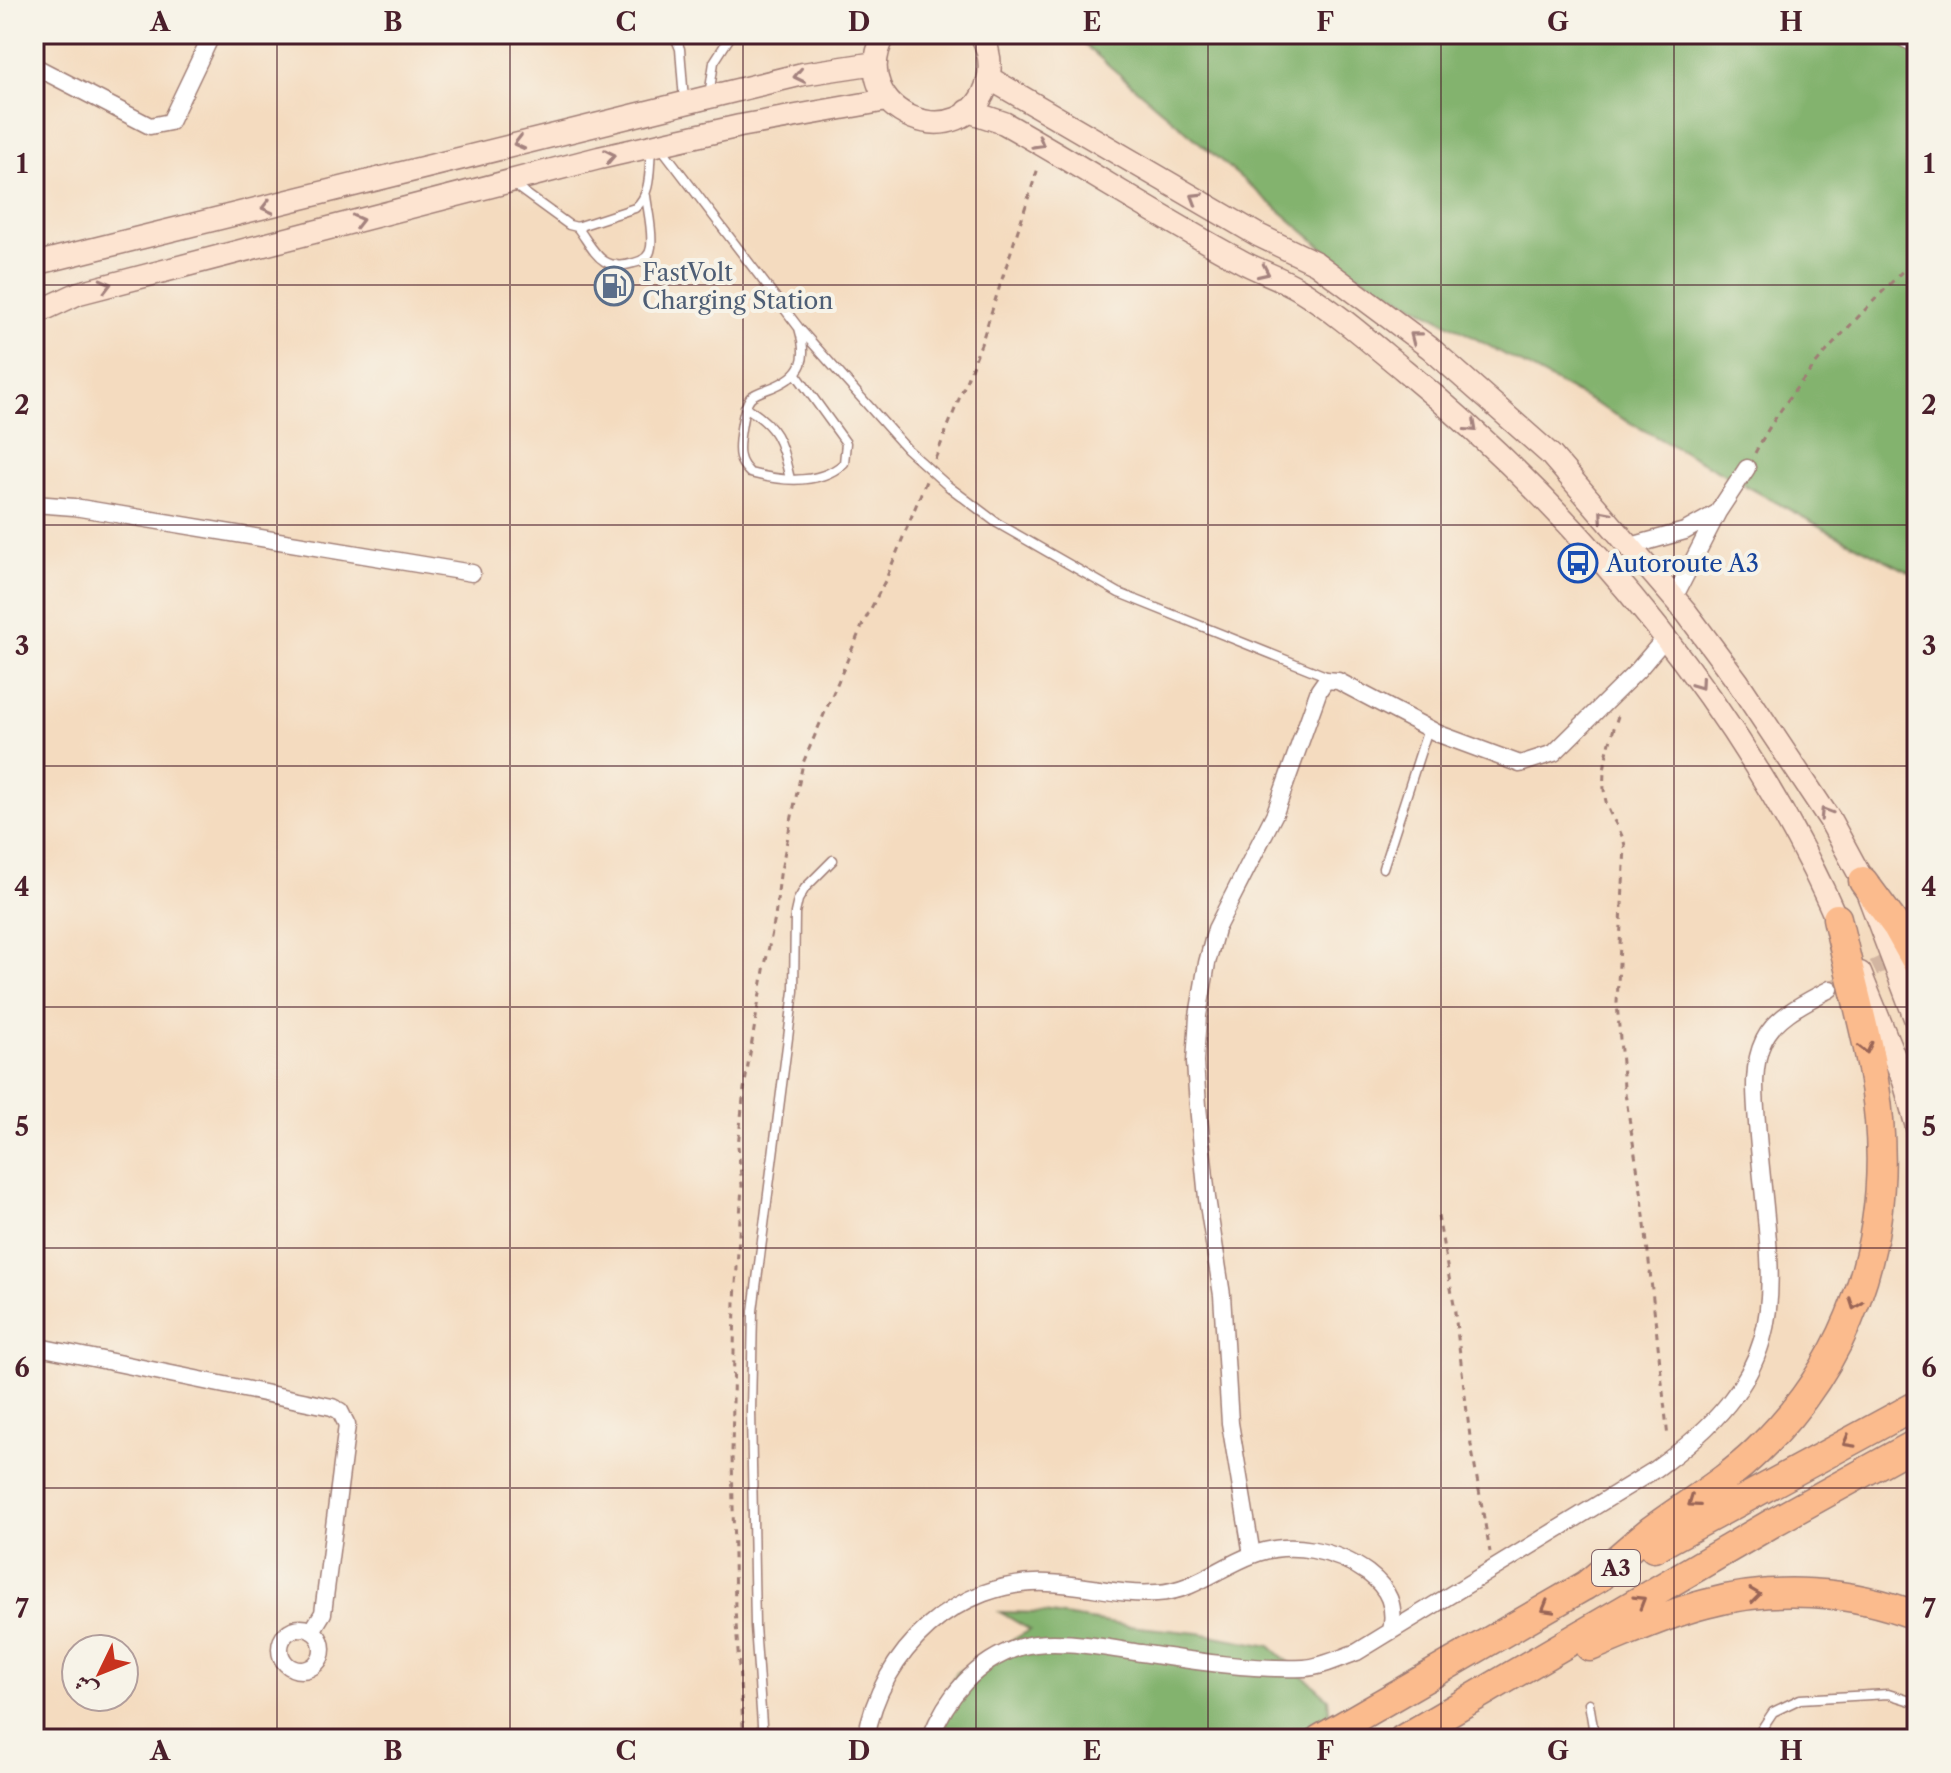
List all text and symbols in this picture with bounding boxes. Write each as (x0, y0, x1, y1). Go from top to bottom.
text: A (149, 6, 171, 38)
text: B (383, 6, 403, 38)
text: C (616, 6, 636, 38)
text: D (848, 6, 870, 38)
text: E (1083, 6, 1101, 38)
text: F (1316, 6, 1334, 38)
text: G (1547, 6, 1569, 38)
text: H (1779, 6, 1803, 38)
one-way arrow (792, 66, 805, 83)
one-way arrow (512, 133, 526, 150)
one-way arrow (1030, 133, 1045, 149)
text: 1 (16, 148, 28, 180)
text: 1 (1923, 148, 1935, 180)
one-way arrow (603, 149, 617, 166)
one-way arrow (1190, 192, 1205, 208)
one-way arrow (260, 197, 274, 214)
one-way arrow (351, 213, 365, 230)
place label: FastVolt Charging Station (642, 258, 833, 315)
one-way arrow (1256, 262, 1270, 278)
fuel station icon: FastVolt Charging Station (593, 265, 635, 307)
one-way arrow (99, 278, 113, 295)
one-way arrow (1409, 332, 1424, 346)
text: 2 (14, 389, 30, 421)
text: 2 (1921, 389, 1937, 421)
one-way arrow (1462, 417, 1477, 431)
one-way arrow (1599, 509, 1614, 524)
bus stop icon: Autoroute A3 (1557, 542, 1599, 584)
place label: Autoroute A3 (1605, 549, 1759, 578)
text: 3 (15, 630, 29, 662)
text: 3 (1922, 630, 1936, 662)
one-way arrow (1690, 675, 1704, 689)
one-way arrow (1820, 807, 1835, 822)
text: 4 (14, 871, 30, 903)
text: 4 (1921, 871, 1937, 903)
one-way arrow (1857, 1041, 1874, 1055)
text: 5 (15, 1111, 29, 1143)
text: 5 (1922, 1111, 1936, 1143)
one-way arrow (1848, 1296, 1864, 1310)
text: 6 (14, 1352, 30, 1384)
text: 6 (1921, 1352, 1937, 1384)
one-way arrow (1843, 1432, 1857, 1448)
one-way arrow (1688, 1492, 1702, 1507)
road number: A3 (1592, 1550, 1640, 1586)
one-way arrow (1748, 1587, 1761, 1604)
text: 7 (15, 1593, 29, 1625)
text: 7 (1922, 1593, 1936, 1625)
one-way arrow (1631, 1595, 1646, 1611)
one-way arrow (1541, 1598, 1556, 1614)
north arrow (60, 1633, 140, 1713)
text: ش (68, 1669, 103, 1703)
text: A (149, 1735, 171, 1767)
text: B (383, 1735, 403, 1767)
text: C (616, 1735, 636, 1767)
text: D (848, 1735, 870, 1767)
text: E (1083, 1735, 1101, 1767)
text: F (1316, 1735, 1334, 1767)
text: G (1547, 1735, 1569, 1767)
text: H (1779, 1735, 1803, 1767)

